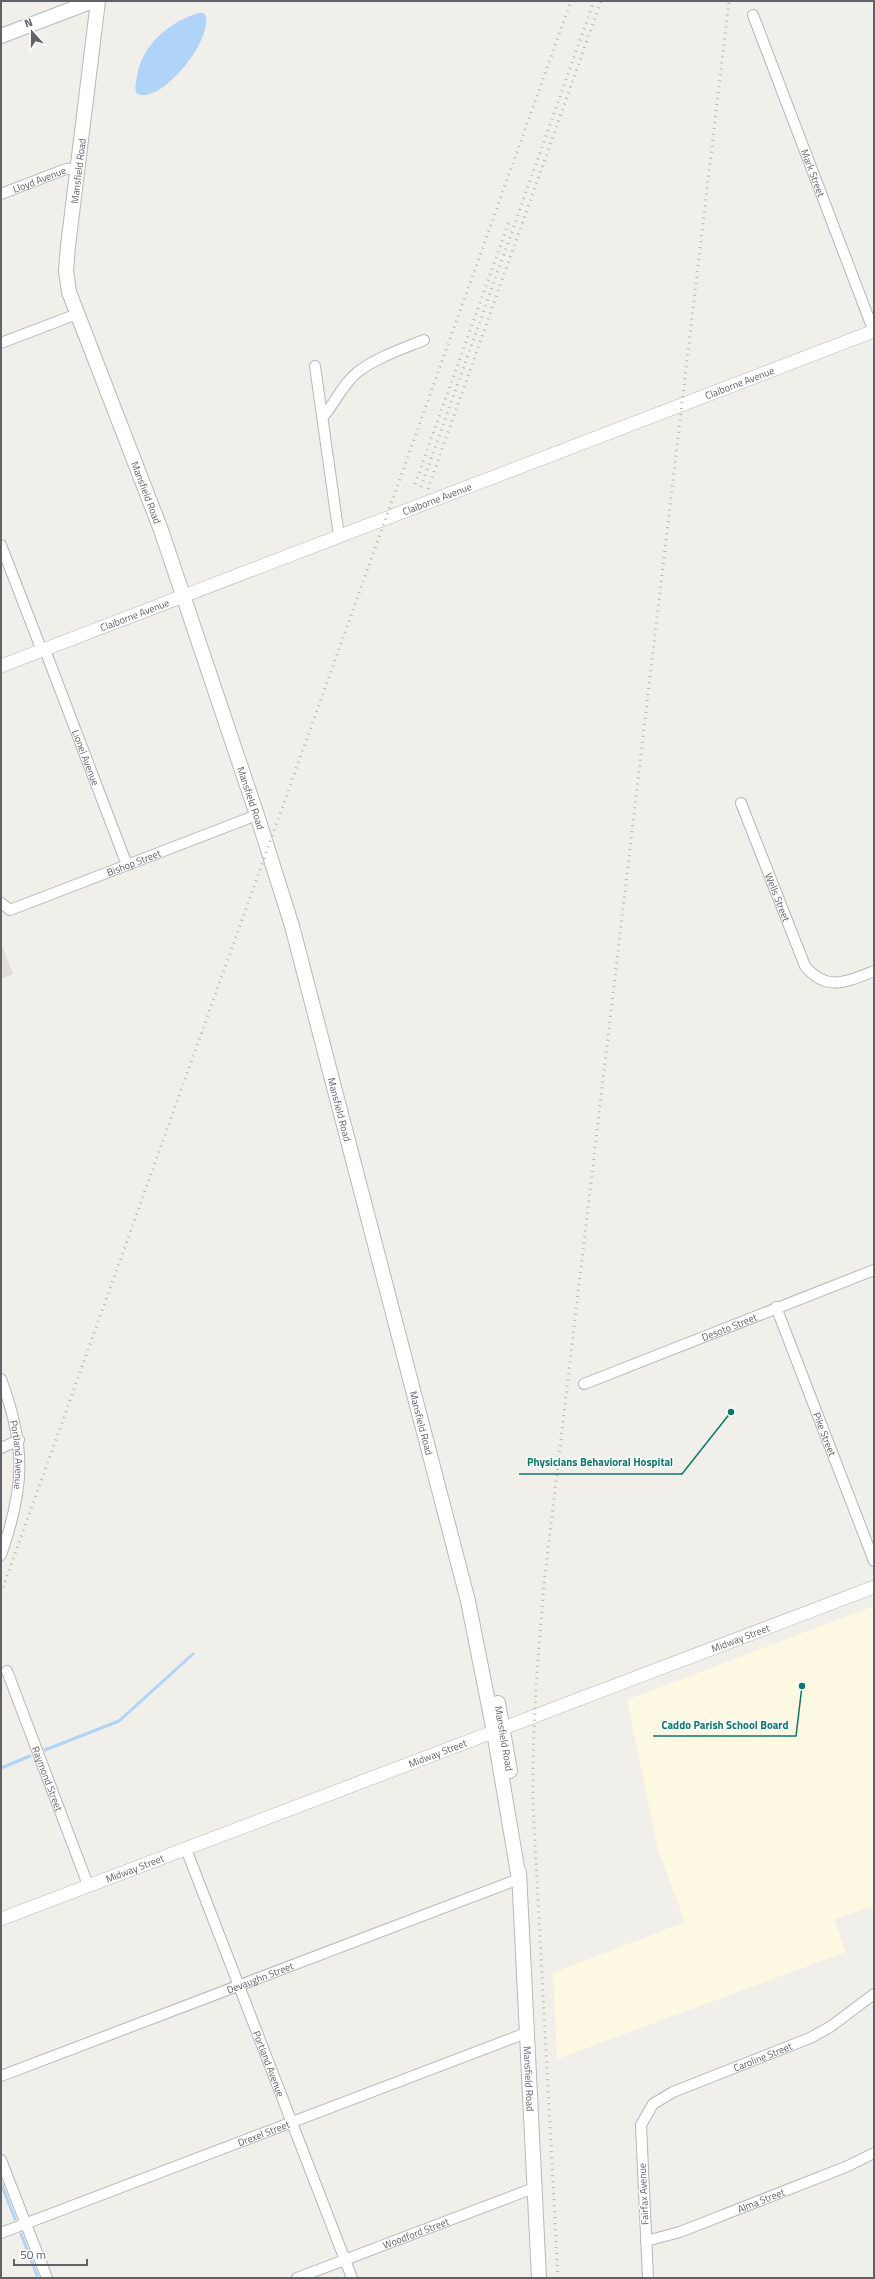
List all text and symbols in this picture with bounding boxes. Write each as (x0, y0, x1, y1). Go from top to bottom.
north arrow (12, 12, 52, 52)
text: N (22, 14, 35, 31)
street label: Mansfield Road (67, 138, 90, 204)
street label: Mark Street (797, 147, 829, 199)
street label: Lloyd Avenue (11, 163, 68, 197)
street label: Claiborne Avenue (703, 363, 776, 403)
street label: Mansfield Road (127, 459, 165, 526)
street label: Claiborne Avenue (400, 479, 474, 519)
street label: Claiborne Avenue (98, 595, 171, 635)
street label: Lionel Avenue (68, 728, 103, 788)
street label: Mansfield Road (233, 765, 268, 831)
street label: Bishop Street (105, 845, 164, 880)
street label: Wells Street (761, 871, 794, 924)
street label: Mansfield Road (324, 1076, 355, 1143)
street label: Desoto Street (700, 1310, 760, 1345)
street label: Mansfield Road (406, 1390, 437, 1457)
street label: Pike Street (809, 1410, 840, 1459)
street label: Portland Avenue (6, 1419, 26, 1490)
callout: Physicians Behavioral Hospital (519, 1451, 682, 1474)
text: Physicians Behavioral Hospital (527, 1454, 673, 1470)
street label: Midway Street (709, 1620, 772, 1656)
street label: Mansfield Road (491, 1705, 517, 1772)
callout: Caddo Parish School Board (653, 1713, 796, 1736)
text: Caddo Parish School Board (662, 1717, 788, 1733)
street label: Midway Street (406, 1735, 469, 1771)
street label: Raymond Street (28, 1744, 67, 1814)
street label: Midway Street (104, 1851, 167, 1887)
street label: Devaughn Street (225, 1958, 296, 1998)
street label: Portland Avenue (249, 2028, 288, 2099)
street label: Caroline Street (731, 2039, 795, 2076)
street label: Mansfield Road (520, 2046, 538, 2112)
street label: Drexel Street (236, 2117, 292, 2150)
street label: Fairfax Avenue (634, 2163, 653, 2225)
street label: Alma Street (735, 2184, 787, 2217)
street label: Woodford Street (381, 2214, 452, 2253)
scale bar (14, 2241, 87, 2267)
text: 50 m (20, 2245, 46, 2264)

